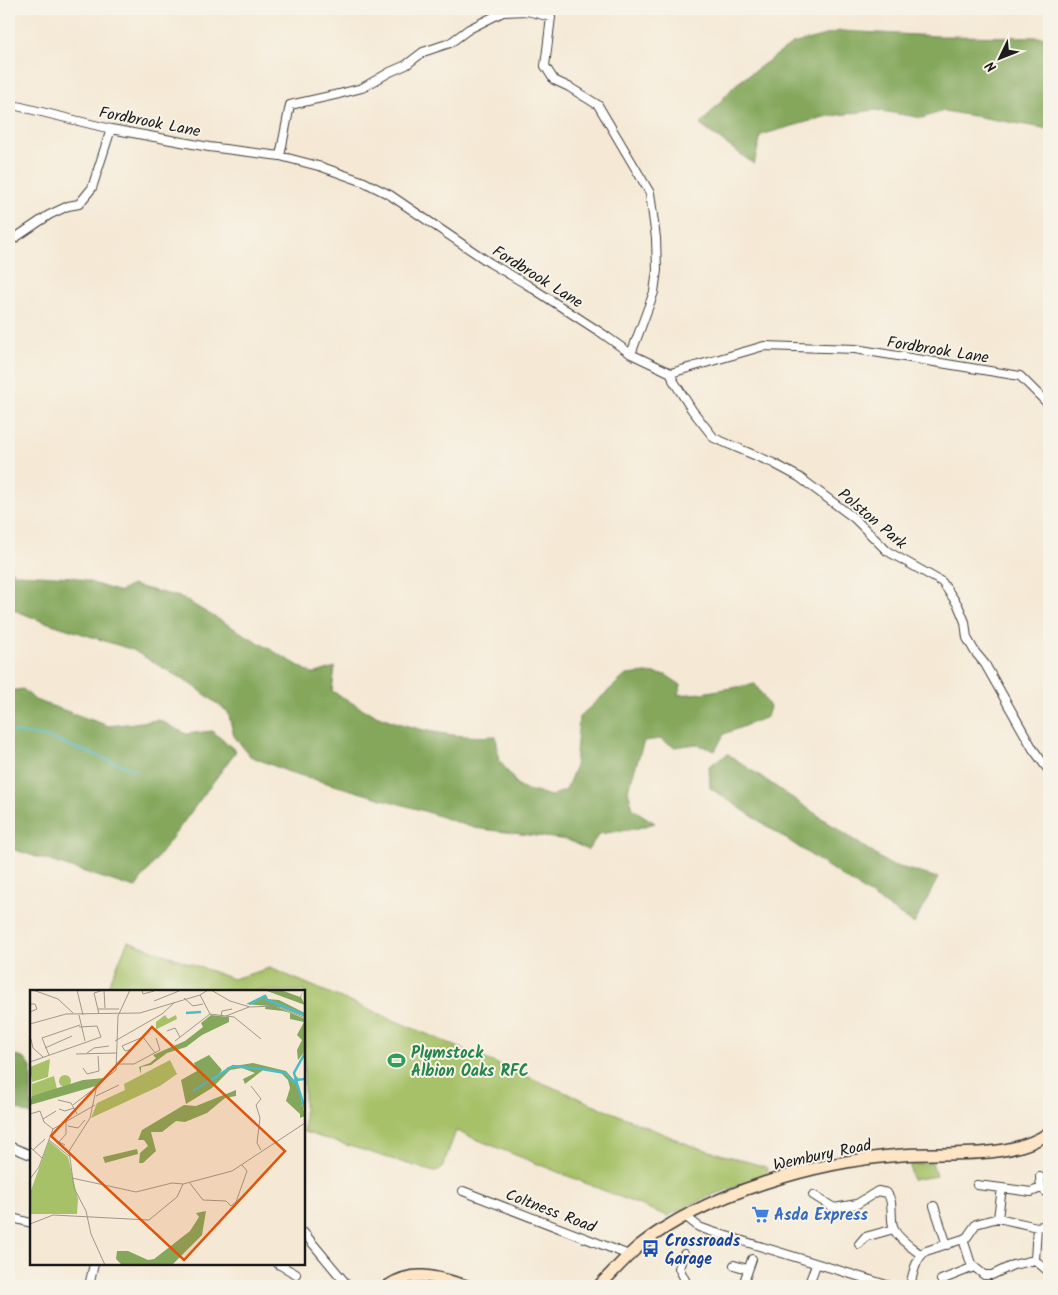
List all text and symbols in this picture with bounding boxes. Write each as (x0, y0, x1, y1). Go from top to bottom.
north arrow (976, 32, 1026, 82)
text: N (980, 55, 1002, 77)
street label: Fordbrook Lane (97, 100, 203, 145)
street label: Fordbrook Lane (487, 239, 587, 315)
street label: Fordbrook Lane (885, 330, 991, 371)
street label: Polston Park (832, 483, 913, 556)
inset map (30, 990, 305, 1265)
place label: Plymstock Albion Oaks RFC (411, 1041, 529, 1084)
sports icon: Plymstock Albion Oaks RFC (387, 1051, 407, 1071)
street label: Wembury Road (771, 1133, 875, 1178)
street label: Coltness Road (502, 1183, 600, 1240)
place label: Asda Express (774, 1203, 869, 1228)
supermarket icon: Asda Express (750, 1204, 770, 1224)
place label: Crossroads Garage (665, 1229, 741, 1272)
bus stop icon: Crossroads Garage (641, 1239, 661, 1259)

